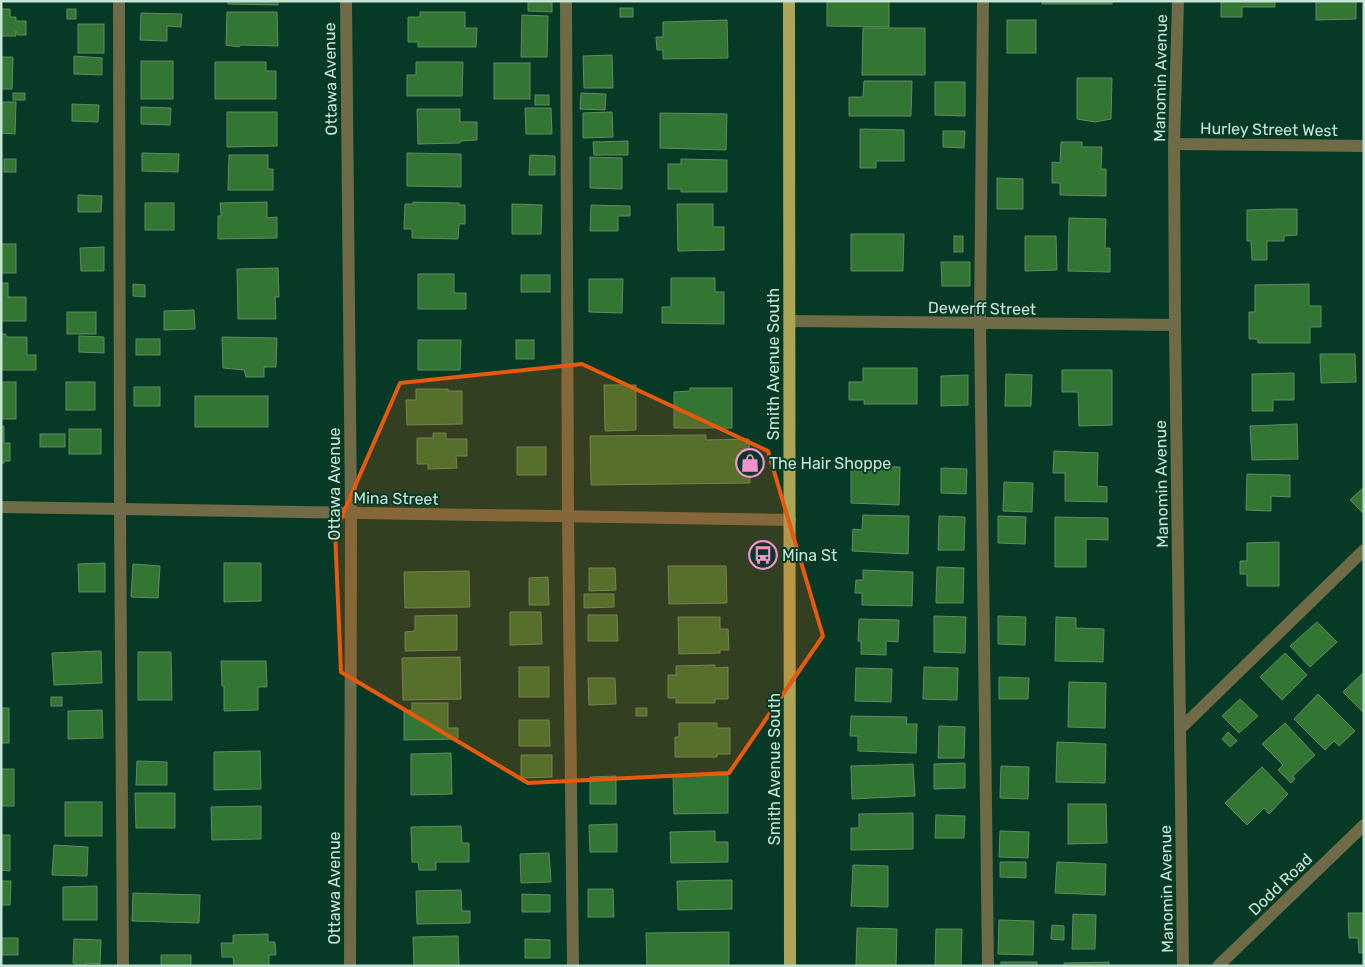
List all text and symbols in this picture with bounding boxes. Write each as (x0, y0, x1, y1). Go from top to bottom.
street label: Manomin Avenue (1150, 14, 1171, 142)
street label: Ottawa Avenue (320, 22, 341, 136)
street label: Hurley Street West (1200, 119, 1338, 140)
street label: Smith Avenue South (764, 288, 783, 440)
street label: Dewerff Street (928, 298, 1036, 319)
street label: Manomin Avenue (1151, 420, 1172, 548)
street label: Ottawa Avenue (325, 427, 344, 541)
shop icon: The Hair Shoppe (735, 448, 765, 478)
place label: The Hair Shoppe (769, 454, 891, 473)
street label: Mina Street (353, 488, 439, 509)
bus stop icon: Mina St (748, 540, 778, 570)
place label: Mina St (782, 546, 837, 565)
street label: Smith Avenue South (765, 693, 784, 845)
street label: Manomin Avenue (1156, 825, 1177, 953)
street label: Ottawa Avenue (325, 831, 344, 945)
street label: Dodd Road (1245, 849, 1316, 919)

